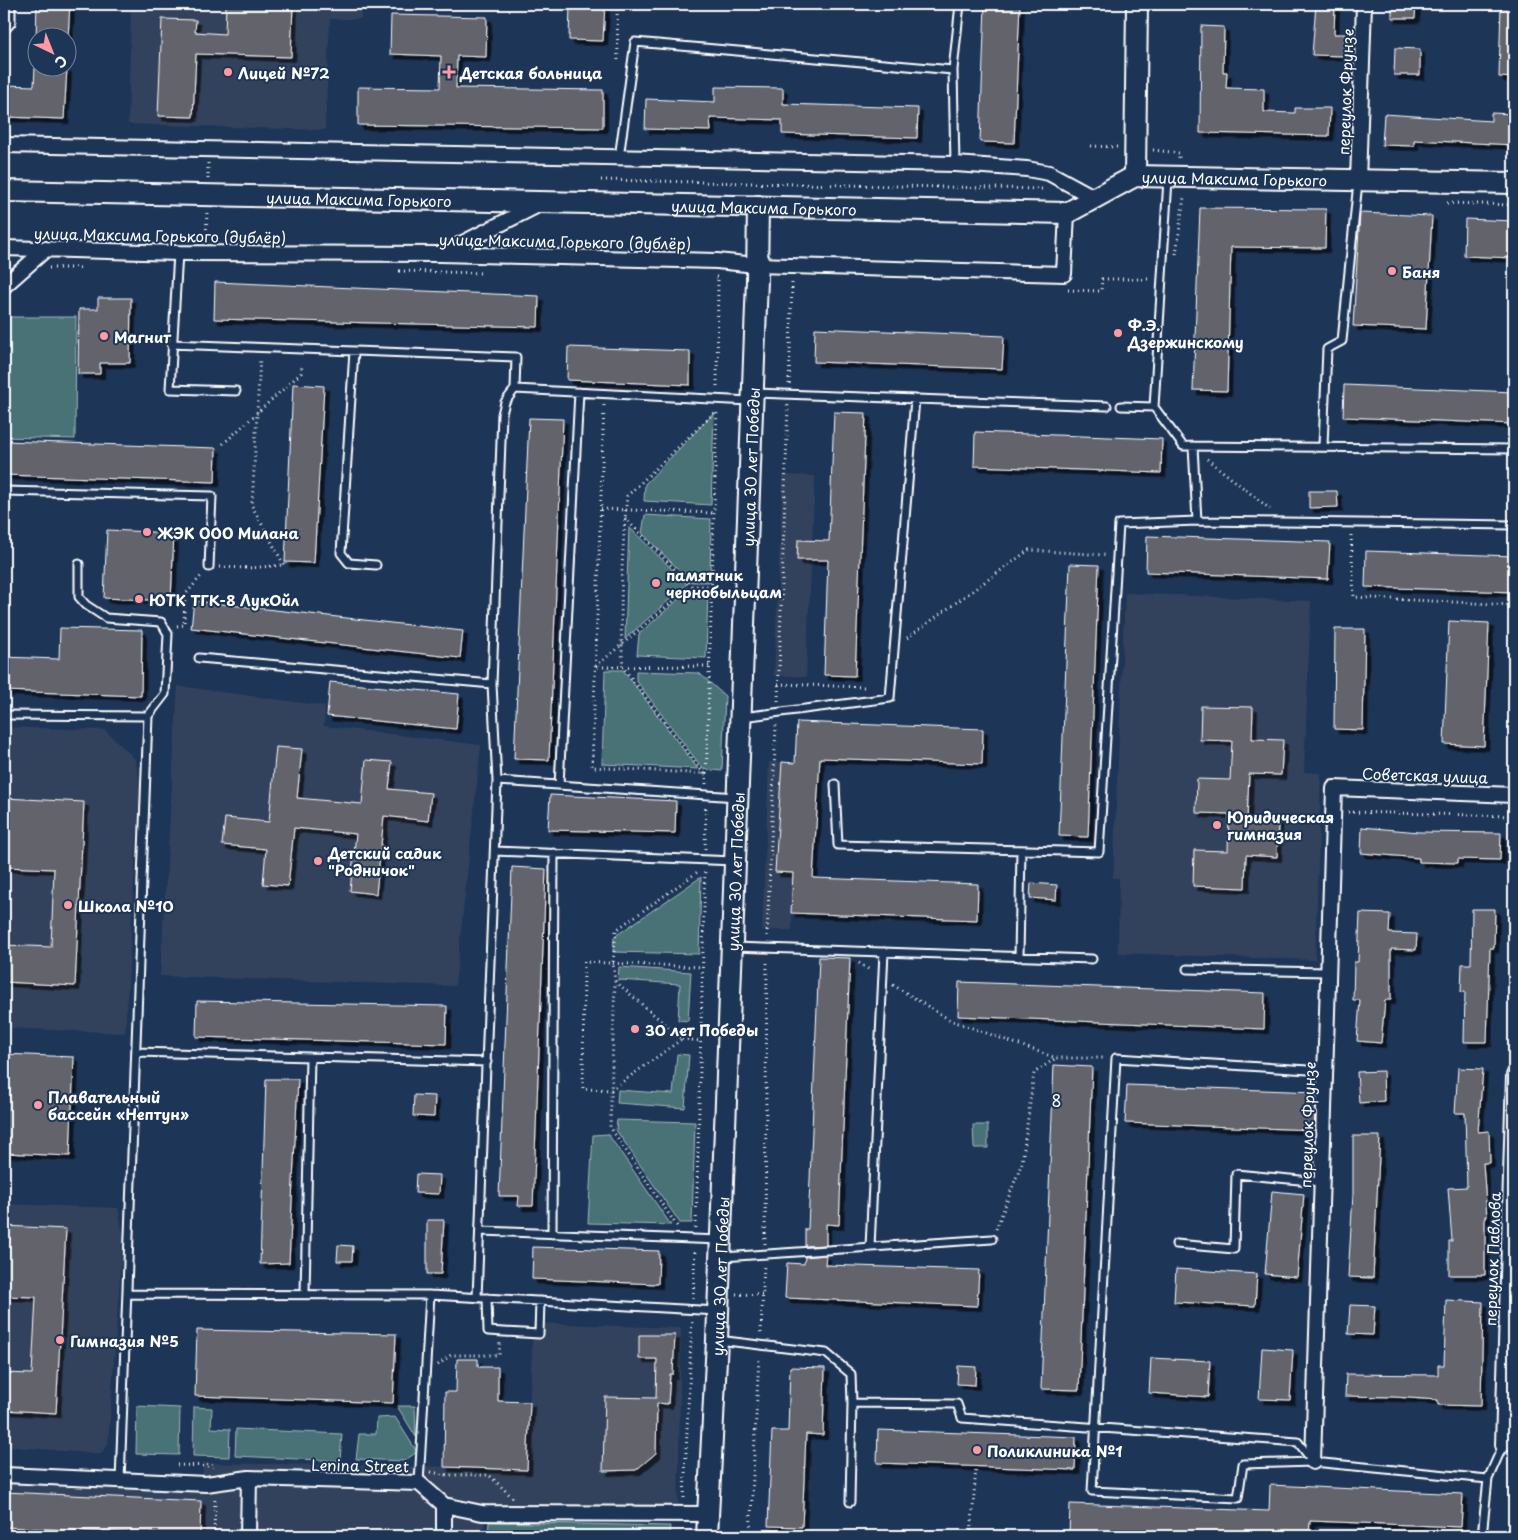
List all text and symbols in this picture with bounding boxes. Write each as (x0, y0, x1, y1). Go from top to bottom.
north arrow (28, 28, 78, 78)
street label: переулок Фрунзе (1331, 28, 1359, 156)
text: С (50, 51, 72, 73)
place label: Лицей №72 (238, 61, 330, 84)
place label: Детская больница (459, 61, 603, 84)
marker: Детская больница (442, 65, 456, 79)
marker: Лицей №72 (222, 66, 234, 78)
street label: улица Максима Горького (1141, 165, 1327, 191)
street label: улица Максима Горького (266, 185, 452, 212)
street label: улица Максима Горького (671, 193, 857, 220)
street label: улица Максима Горького (дублёр) (34, 221, 286, 249)
street label: улица Максима Горького (дублёр) (439, 227, 691, 255)
place label: Баня (1402, 260, 1440, 283)
marker: Баня (1386, 265, 1398, 277)
place label: Ф.Э. Дзержинскому (1127, 313, 1244, 353)
place label: Магнит (114, 325, 172, 348)
marker: Ф.Э. Дзержинскому (1112, 327, 1124, 339)
marker: Магнит (98, 330, 110, 342)
street label: улица 30 лет Победы (735, 387, 764, 547)
place label: ЖЭК ООО Милана (157, 521, 300, 544)
marker: ЖЭК ООО Милана (141, 526, 153, 538)
place label: памятник чернобыльцам (666, 563, 782, 603)
marker: памятник чернобыльцам (650, 577, 662, 589)
place label: ЮТК ТГК-8 ЛукОйл (149, 588, 299, 611)
marker: ЮТК ТГК-8 ЛукОйл (133, 593, 145, 605)
street label: Советская улица (1362, 761, 1489, 789)
street label: улица 30 лет Победы (720, 792, 749, 952)
place label: Юридическая гимназия (1227, 805, 1334, 845)
marker: Юридическая гимназия (1211, 819, 1223, 831)
place label: Детский садик "Родничок" (327, 841, 442, 881)
marker: Детский садик "Родничок" (312, 855, 324, 867)
place label: Школа №10 (78, 894, 174, 917)
marker: Школа №10 (62, 899, 74, 911)
place label: 30 лет Победы (645, 1018, 758, 1041)
marker: 30 лет Победы (629, 1023, 641, 1035)
street label: переулок Фрунзе (1293, 1061, 1321, 1189)
place label: Плавательный бассейн «Нептун» (48, 1085, 189, 1125)
district label: 8 (1051, 1088, 1063, 1112)
marker: Плавательный бассейн «Нептун» (32, 1099, 44, 1111)
street label: переулок Павлова (1478, 1191, 1506, 1326)
street label: улица 30 лет Победы (705, 1196, 734, 1357)
place label: Гимназия №5 (70, 1329, 179, 1352)
marker: Гимназия №5 (54, 1334, 66, 1346)
place label: Поликлиника №1 (987, 1439, 1122, 1462)
marker: Поликлиника №1 (971, 1444, 983, 1456)
street label: Lenina Street (311, 1453, 409, 1477)

